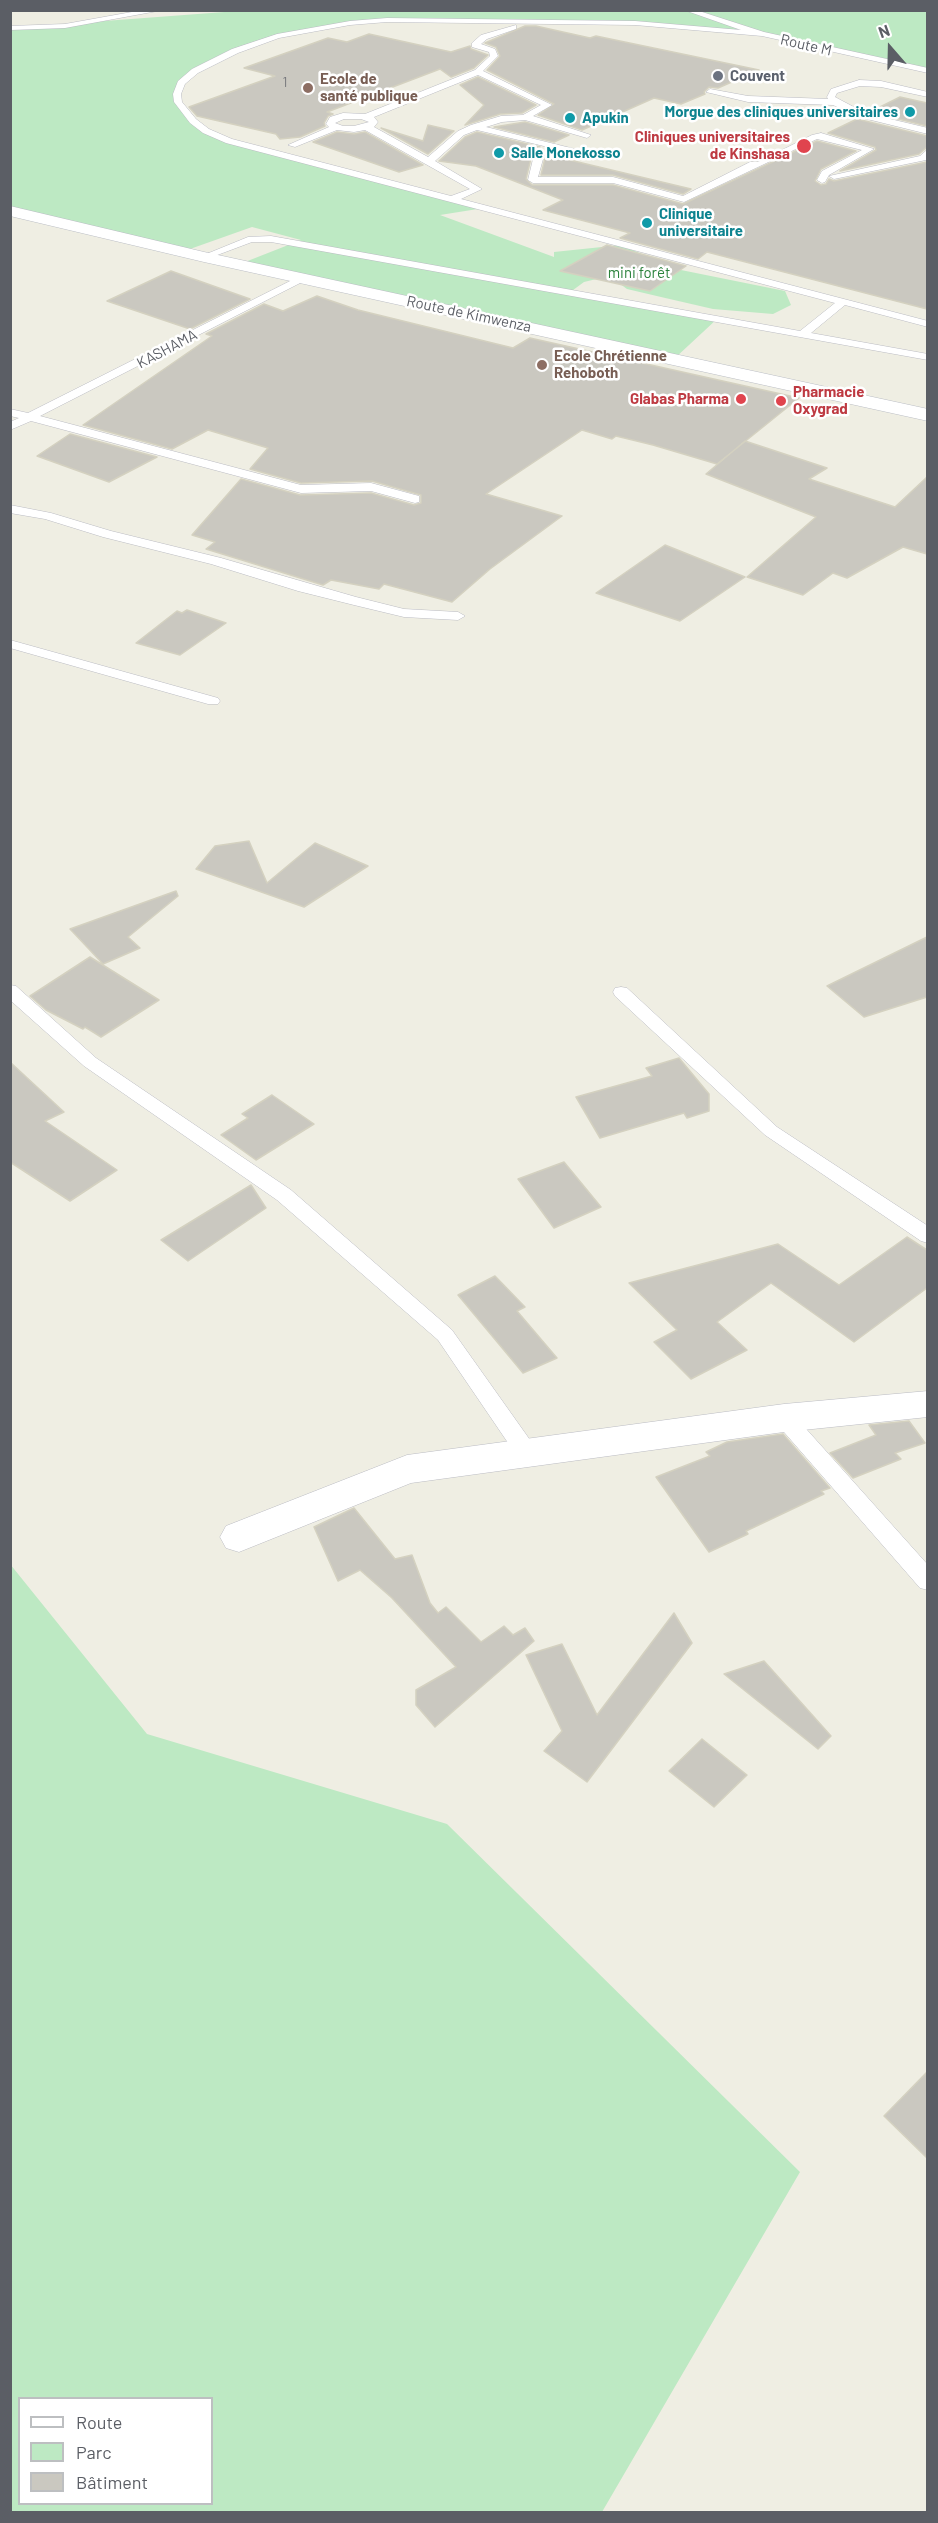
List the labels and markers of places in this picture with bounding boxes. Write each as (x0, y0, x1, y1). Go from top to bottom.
place label: Couvent (730, 67, 785, 85)
marker: Couvent (711, 69, 725, 83)
place label: Ecole de santé publique (320, 70, 418, 105)
marker: Ecole de santé publique (301, 81, 315, 95)
place label: Morgue des cliniques universitaires (665, 103, 898, 121)
marker: Morgue des cliniques universitaires (903, 105, 917, 119)
place label: Apukin (582, 109, 629, 127)
marker: Apukin (563, 111, 577, 125)
place label: Cliniques universitaires de Kinshasa (635, 128, 790, 163)
marker: Cliniques universitaires de Kinshasa (795, 137, 813, 155)
place label: Salle Monekosso (511, 144, 621, 162)
marker: Salle Monekosso (492, 146, 506, 160)
place label: Clinique universitaire (659, 205, 743, 240)
marker: Clinique universitaire (640, 216, 654, 230)
place label: Ecole Chrétienne Rehoboth (554, 347, 667, 382)
marker: Ecole Chrétienne Rehoboth (535, 358, 549, 372)
place label: Pharmacie Oxygrad (793, 383, 864, 418)
place label: Glabas Pharma (630, 390, 729, 408)
marker: Glabas Pharma (734, 392, 748, 406)
marker: Pharmacie Oxygrad (774, 394, 788, 408)

